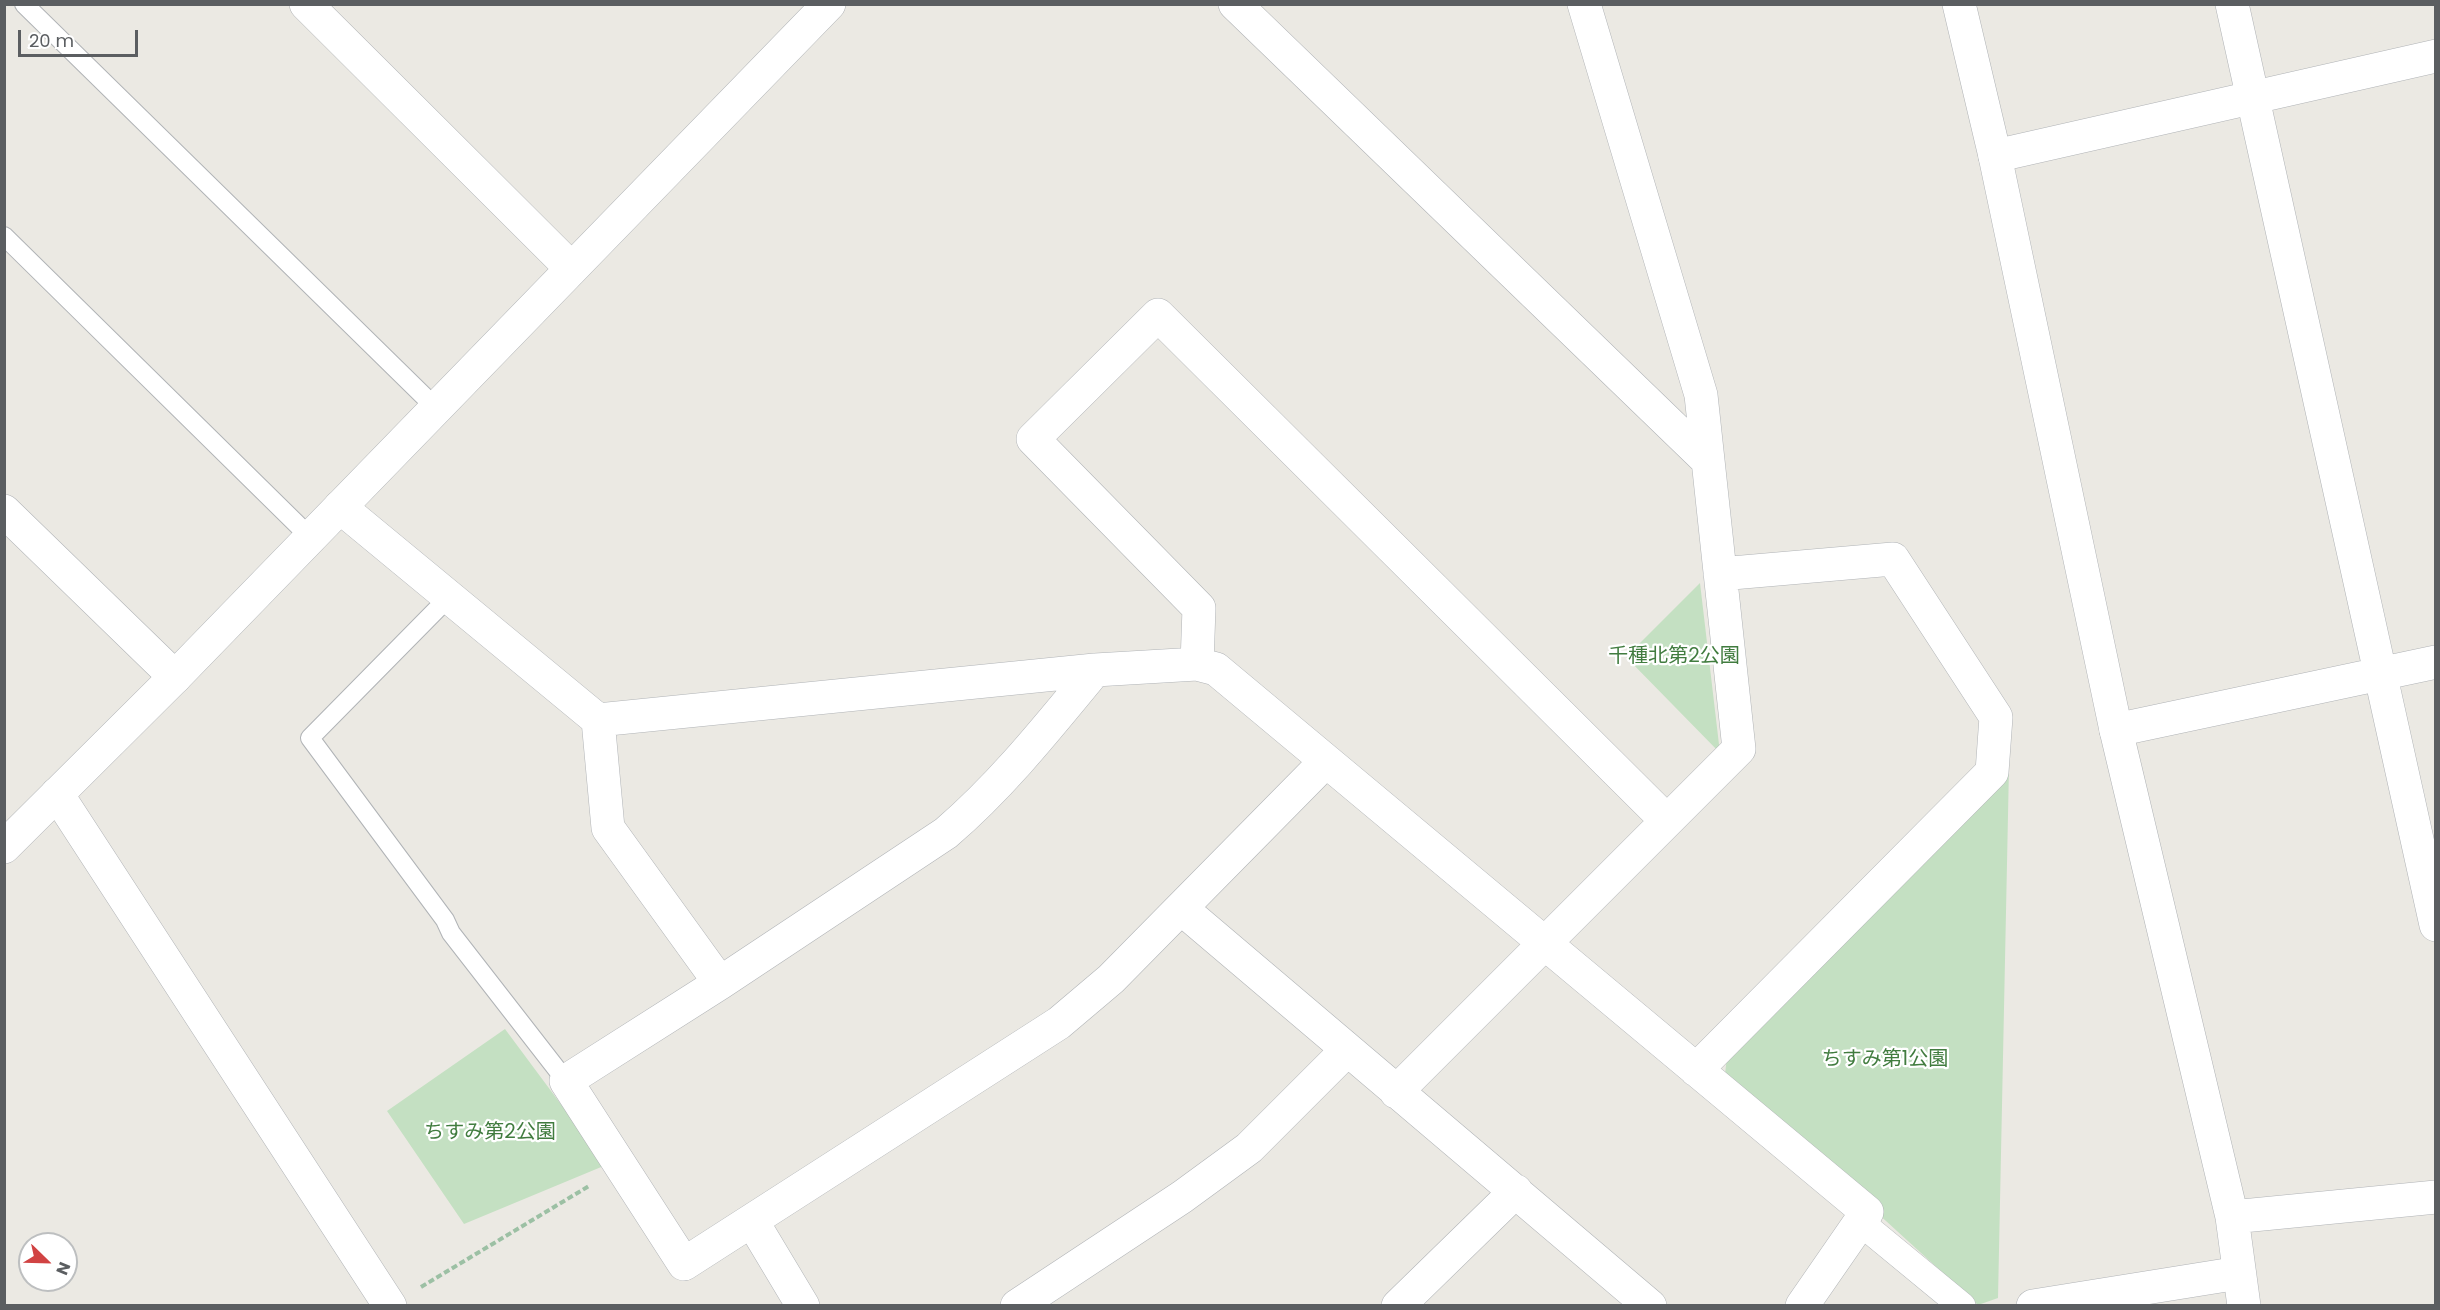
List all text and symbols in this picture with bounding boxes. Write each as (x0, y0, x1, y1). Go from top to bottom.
scale bar (21, 18, 141, 56)
text: 20 m (29, 28, 74, 53)
park label: 千種北第2公園 (1608, 645, 1740, 669)
park label: ちすみ第1公園 (1822, 1048, 1948, 1072)
park label: ちすみ第2公園 (424, 1121, 556, 1145)
north arrow (18, 1232, 78, 1292)
text: N (50, 1258, 76, 1278)

